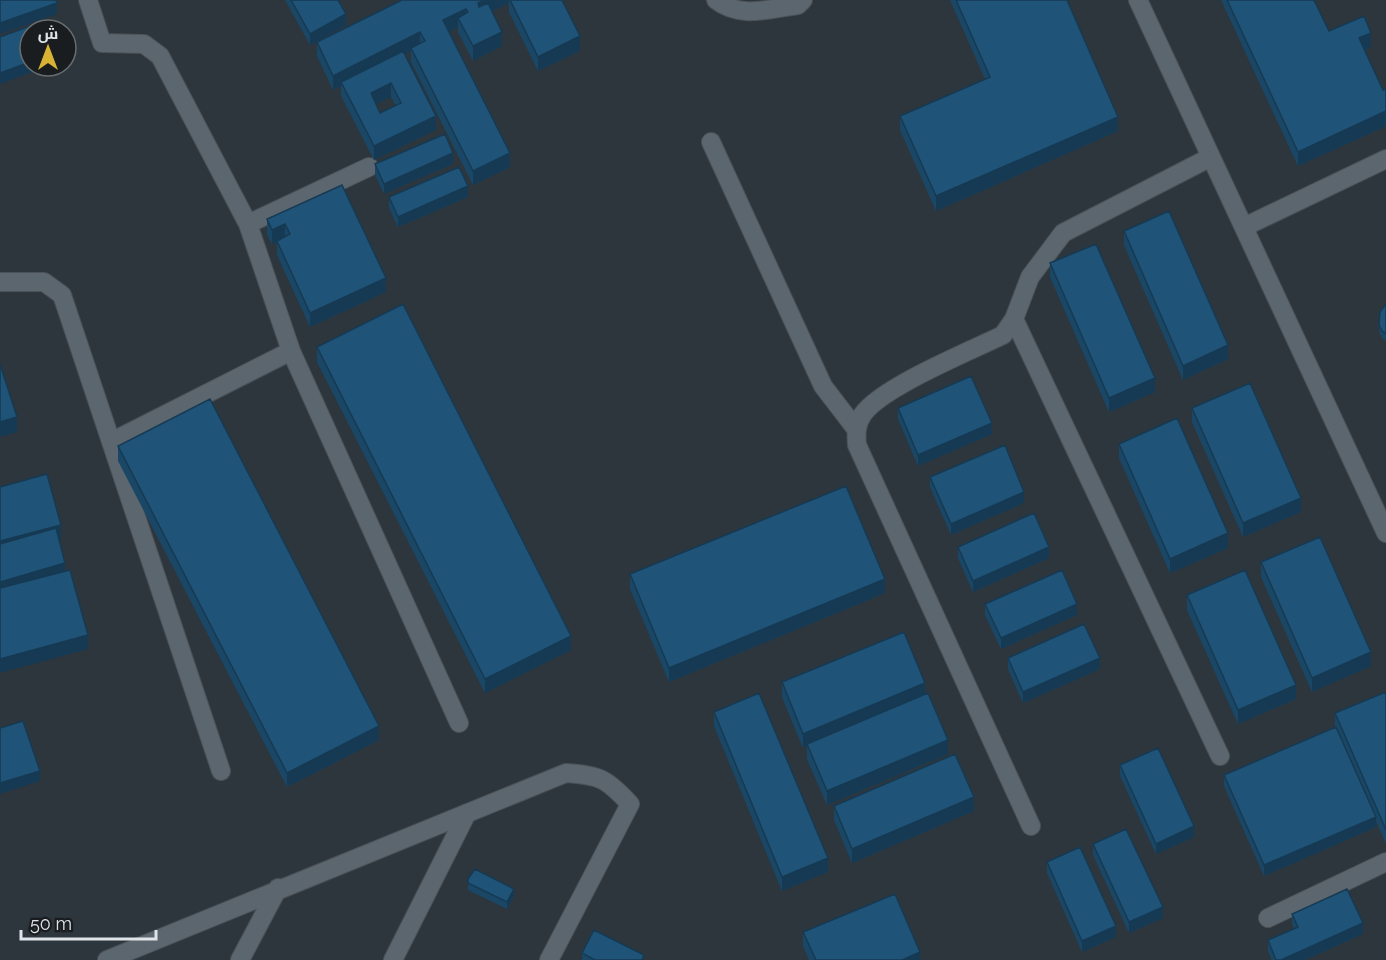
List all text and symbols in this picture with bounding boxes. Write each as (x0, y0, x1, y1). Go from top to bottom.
north arrow (18, 18, 78, 78)
text: ش (38, 24, 58, 43)
scale bar (21, 903, 156, 941)
text: 50 m (30, 913, 72, 934)

